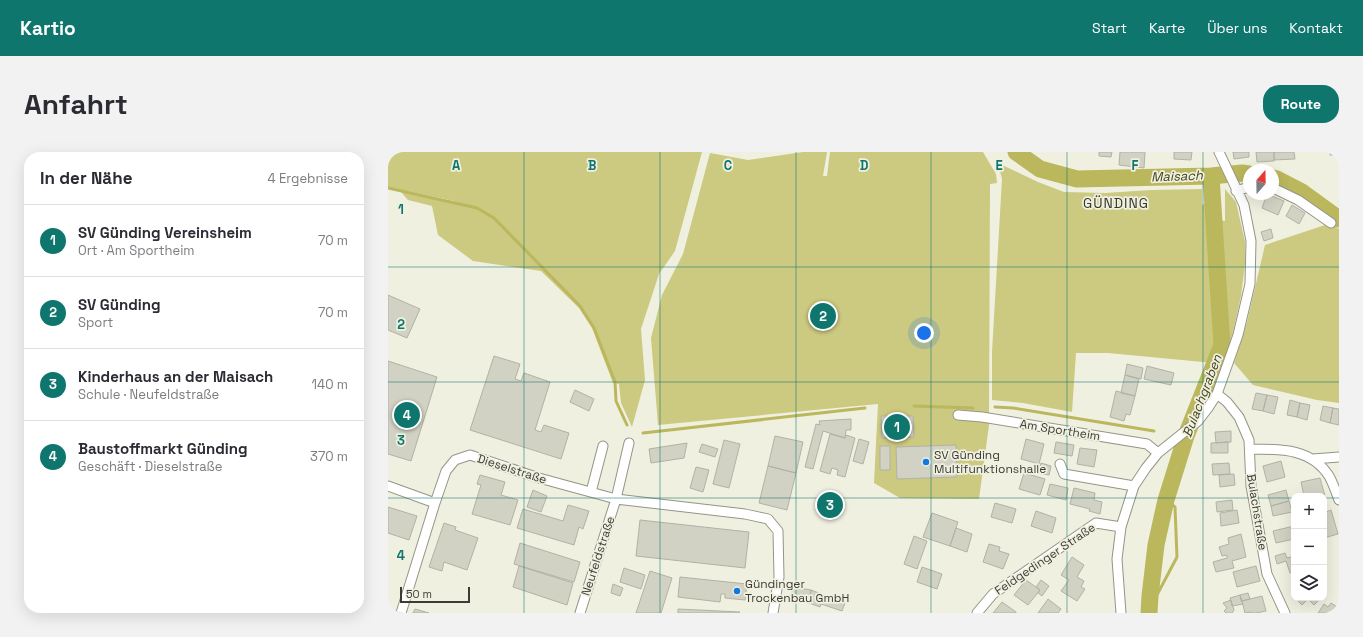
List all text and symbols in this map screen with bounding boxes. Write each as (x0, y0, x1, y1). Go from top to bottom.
text: Kartio (20, 16, 76, 41)
text: Start (1092, 19, 1127, 37)
text: Karte (1149, 19, 1185, 37)
text: Über uns (1207, 19, 1267, 37)
text: Kontakt (1289, 19, 1343, 37)
button: Route (1263, 85, 1339, 123)
text: Anfahrt (24, 86, 128, 122)
text: A (452, 157, 461, 174)
text: B (588, 157, 597, 174)
text: C (724, 157, 732, 174)
text: D (860, 157, 869, 174)
text: E (995, 157, 1003, 174)
text: F (1132, 157, 1139, 174)
north arrow (1243, 164, 1279, 200)
text: In der Nähe (40, 167, 132, 189)
water label: Maisach (1151, 167, 1204, 185)
text: 4 Ergebnisse (268, 170, 348, 187)
district label: GÜNDING (1083, 194, 1149, 212)
text: 1 (398, 201, 404, 218)
text: SV Günding Vereinsheim (78, 223, 252, 242)
text: 1 (50, 232, 56, 249)
text: 70 m (318, 232, 348, 249)
text: Ort · Am Sportheim (78, 242, 195, 259)
text: SV Günding (78, 295, 161, 314)
pin: 2 (810, 301, 836, 331)
text: 2 (49, 304, 57, 321)
text: 70 m (318, 304, 348, 321)
text: Sport (78, 314, 113, 331)
text: 2 (397, 316, 405, 333)
your location (914, 323, 934, 343)
water label: Bulachgraben (1178, 351, 1226, 440)
text: Kinderhaus an der Maisach (78, 367, 273, 386)
text: 3 (49, 376, 57, 393)
text: 140 m (312, 376, 348, 393)
text: Schule · Neufeldstraße (78, 386, 219, 403)
pin: 4 (394, 400, 420, 430)
pin: 1 (884, 412, 910, 442)
street label: Am Sportheim (1019, 416, 1101, 444)
text: 3 (397, 432, 405, 449)
text: Baustoffmarkt Günding (78, 439, 248, 458)
place label: SV Günding Multifunktionshalle (934, 447, 1046, 477)
text: 4 (49, 448, 57, 465)
text: 370 m (310, 448, 348, 465)
street label: Dieselstraße (475, 450, 549, 488)
marker: SV Günding Multifunktionshalle (921, 457, 931, 467)
text: Geschäft · Dieselstraße (78, 458, 222, 475)
street label: Bulachstraße (1243, 473, 1271, 551)
pin: 3 (817, 490, 843, 520)
map controls (1291, 493, 1327, 601)
button: + (1291, 493, 1327, 529)
street label: Neufeldstraße (578, 514, 618, 598)
street label: Feldgedinger Straße (992, 519, 1098, 599)
button: − (1291, 529, 1327, 565)
text: 4 (397, 547, 405, 564)
button: layers (1291, 565, 1327, 601)
place label: Gündinger Trockenbau GmbH (745, 576, 849, 606)
scale bar (400, 585, 470, 604)
marker: Gündinger Trockenbau GmbH (732, 586, 742, 596)
text: 50 m (406, 587, 432, 601)

